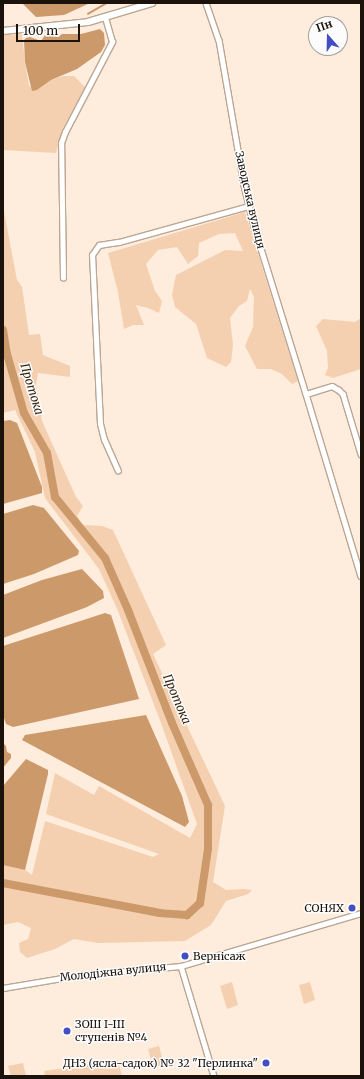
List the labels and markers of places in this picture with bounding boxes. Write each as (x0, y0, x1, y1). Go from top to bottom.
place label: СОНЯХ (305, 901, 344, 915)
marker: СОНЯХ (347, 903, 357, 913)
place label: Вернісаж (193, 949, 246, 963)
marker: Вернісаж (180, 951, 190, 961)
place label: ЗОШ І-ІІІ ступенів №4 (75, 1018, 147, 1044)
marker: ЗОШ І-ІІІ ступенів №4 (62, 1026, 72, 1036)
place label: ДНЗ (ясла-садок) № 32 "Перлинка" (63, 1056, 258, 1070)
marker: ДНЗ (ясла-садок) № 32 "Перлинка" (261, 1058, 271, 1068)

